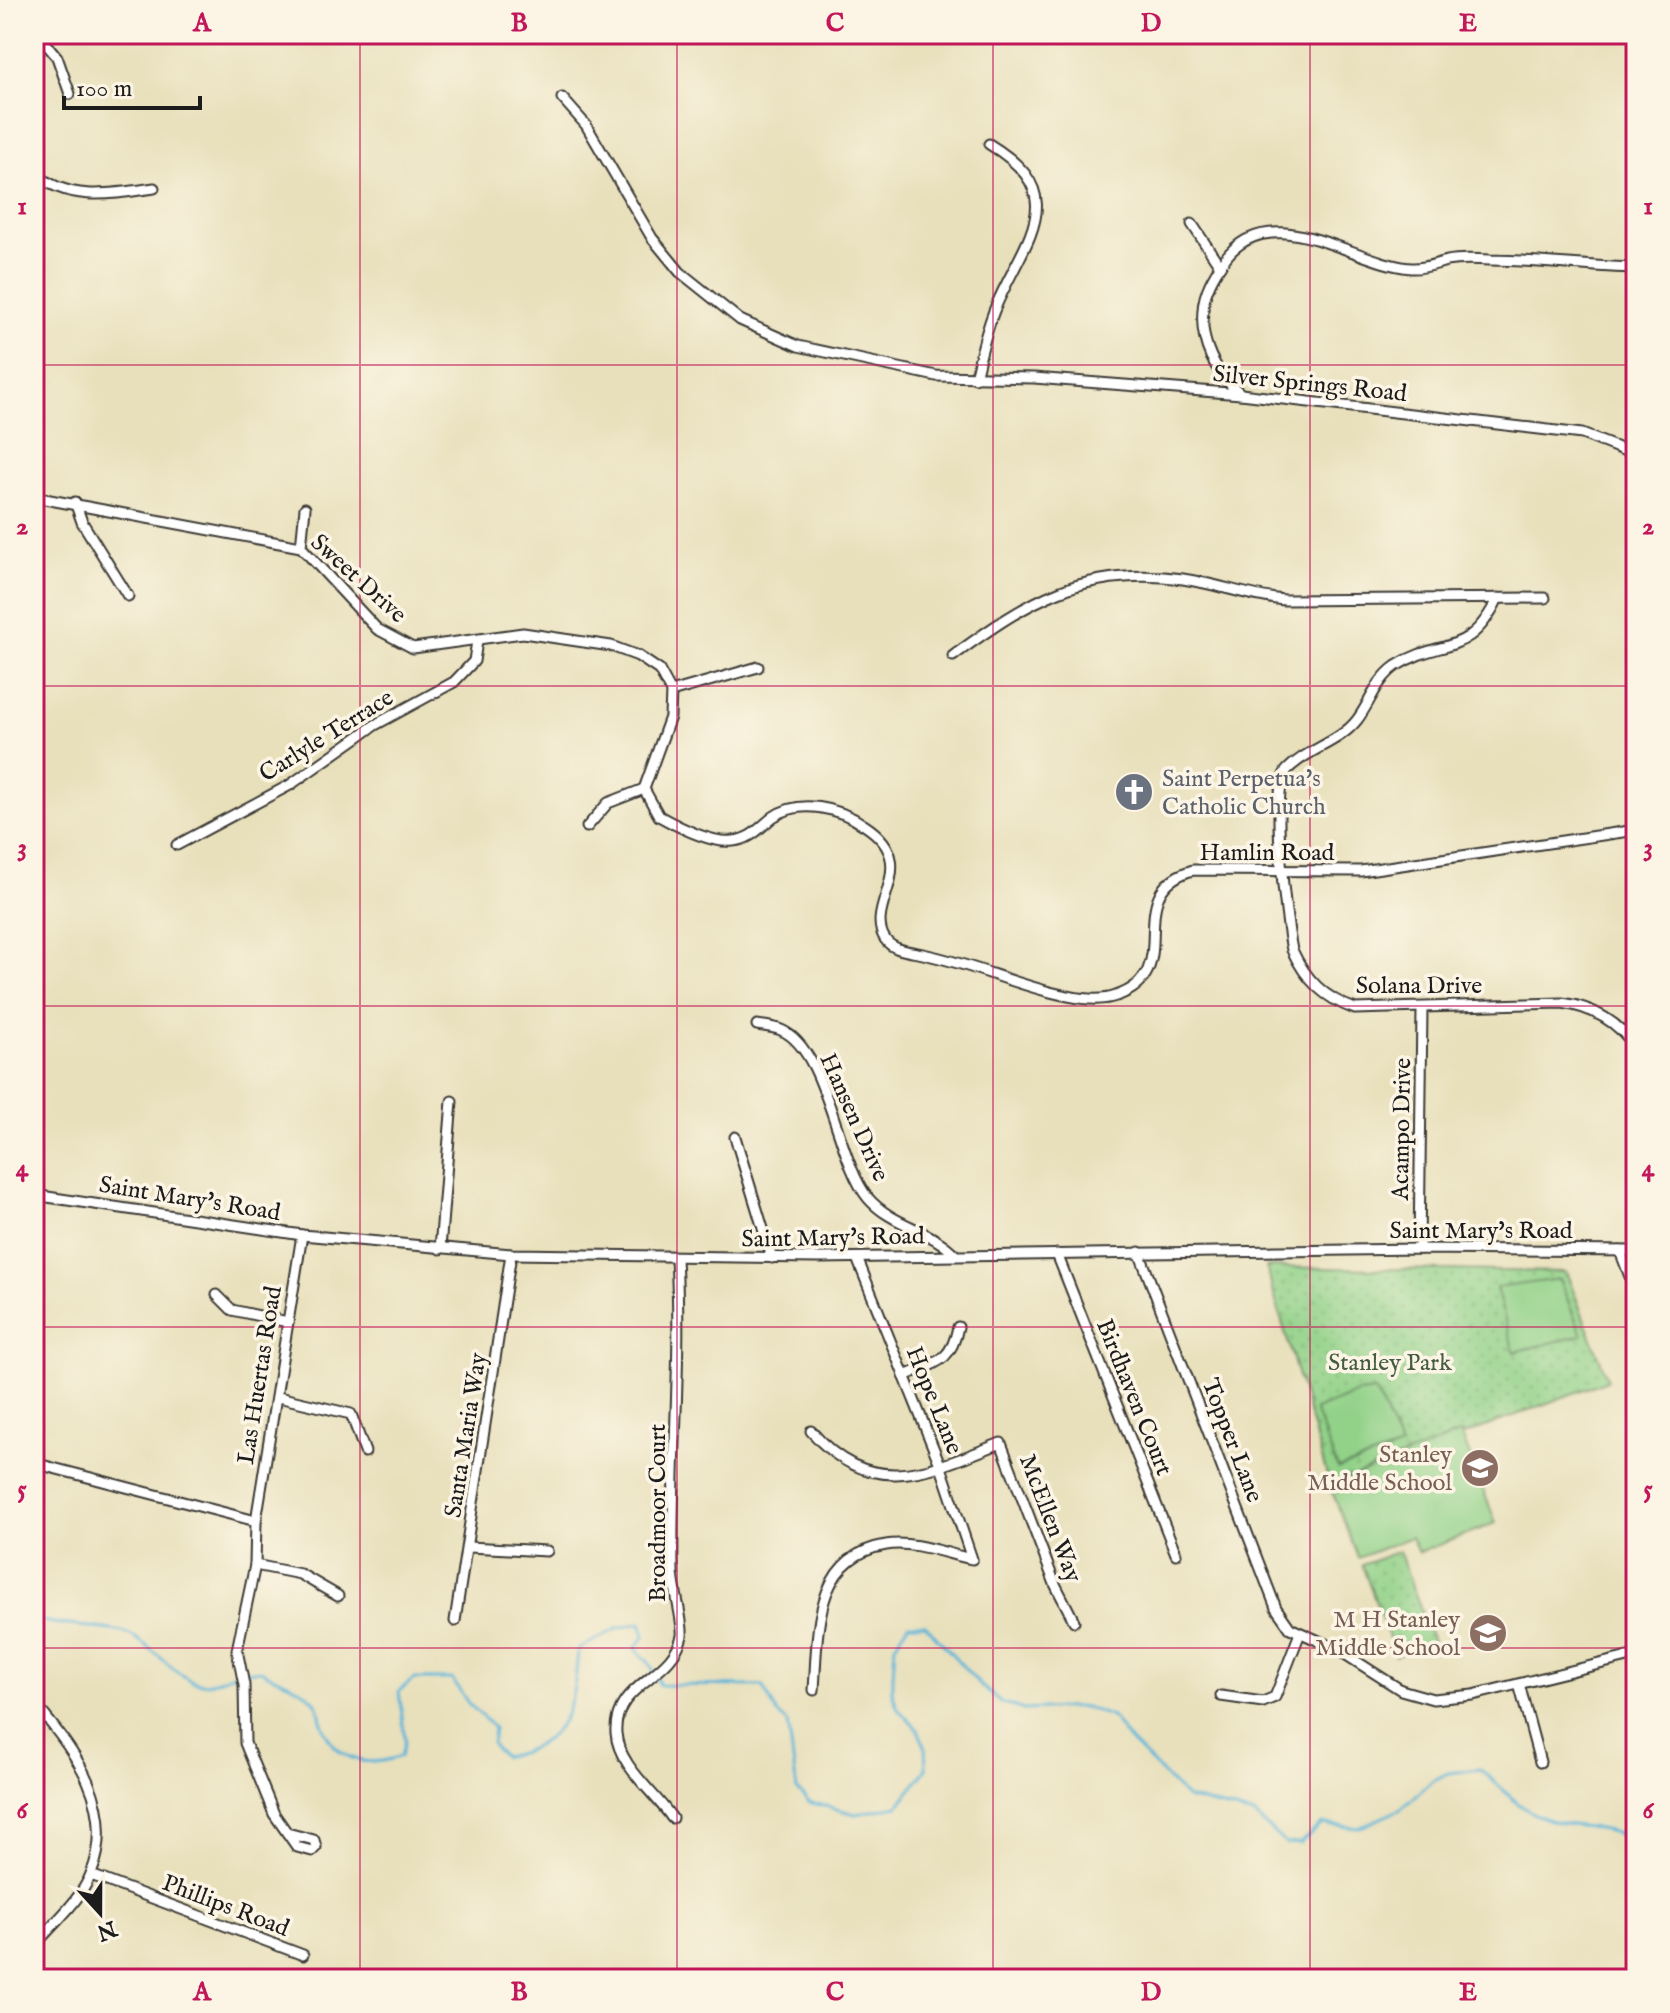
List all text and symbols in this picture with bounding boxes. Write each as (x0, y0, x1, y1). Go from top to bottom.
text: A (192, 7, 212, 40)
text: B (510, 7, 528, 40)
text: C (826, 7, 845, 40)
text: D (1141, 7, 1162, 40)
text: E (1459, 7, 1477, 40)
scale bar (64, 60, 200, 110)
text: 100 m (76, 74, 132, 105)
text: 1 (17, 190, 27, 223)
text: 1 (1643, 190, 1653, 223)
street label: Silver Springs Road (1211, 359, 1409, 410)
text: 2 (16, 510, 28, 543)
text: 2 (1642, 510, 1654, 543)
street label: Sweet Drive (303, 528, 413, 630)
street label: Carlyle Terrace (254, 683, 400, 790)
place label: Saint Perpetua's Catholic Church (1162, 764, 1326, 823)
church icon: Saint Perpetua's Catholic Church (1113, 771, 1155, 813)
text: 3 (17, 831, 27, 864)
text: 3 (1643, 831, 1653, 864)
street label: Hamlin Road (1200, 838, 1335, 869)
street label: Solana Drive (1356, 971, 1482, 1002)
street label: Hansen Drive (812, 1049, 896, 1187)
street label: Acampo Drive (1386, 1058, 1419, 1202)
text: 4 (16, 1152, 30, 1185)
text: 4 (1642, 1152, 1656, 1185)
street label: Saint Mary's Road (97, 1170, 283, 1229)
street label: Saint Mary's Road (1389, 1216, 1573, 1247)
street label: Saint Mary's Road (741, 1221, 925, 1256)
street label: Las Huertas Road (231, 1284, 290, 1467)
street label: Birdhaven Court (1088, 1315, 1179, 1480)
street label: Hope Lane (898, 1342, 969, 1459)
park label: Stanley Park (1328, 1348, 1452, 1379)
street label: Santa Maria Way (438, 1350, 495, 1520)
street label: Topper Lane (1194, 1374, 1269, 1507)
street label: Broadmoor Court (643, 1424, 674, 1602)
place label: Stanley Middle School (1307, 1440, 1452, 1499)
school or university icon: Stanley Middle School (1459, 1447, 1501, 1489)
street label: McEllen Way (1011, 1450, 1088, 1587)
text: 5 (17, 1473, 27, 1506)
text: 5 (1643, 1473, 1653, 1506)
place label: M H Stanley Middle School (1315, 1605, 1460, 1664)
school or university icon: M H Stanley Middle School (1467, 1612, 1509, 1654)
text: 6 (17, 1794, 29, 1827)
text: 6 (1643, 1794, 1655, 1827)
street label: Phillips Road (158, 1868, 294, 1945)
north arrow (60, 1873, 140, 1953)
text: N (93, 1913, 121, 1946)
text: A (192, 1976, 212, 2009)
text: B (510, 1976, 528, 2009)
text: C (826, 1976, 845, 2009)
text: D (1141, 1976, 1162, 2009)
text: E (1459, 1976, 1477, 2009)

